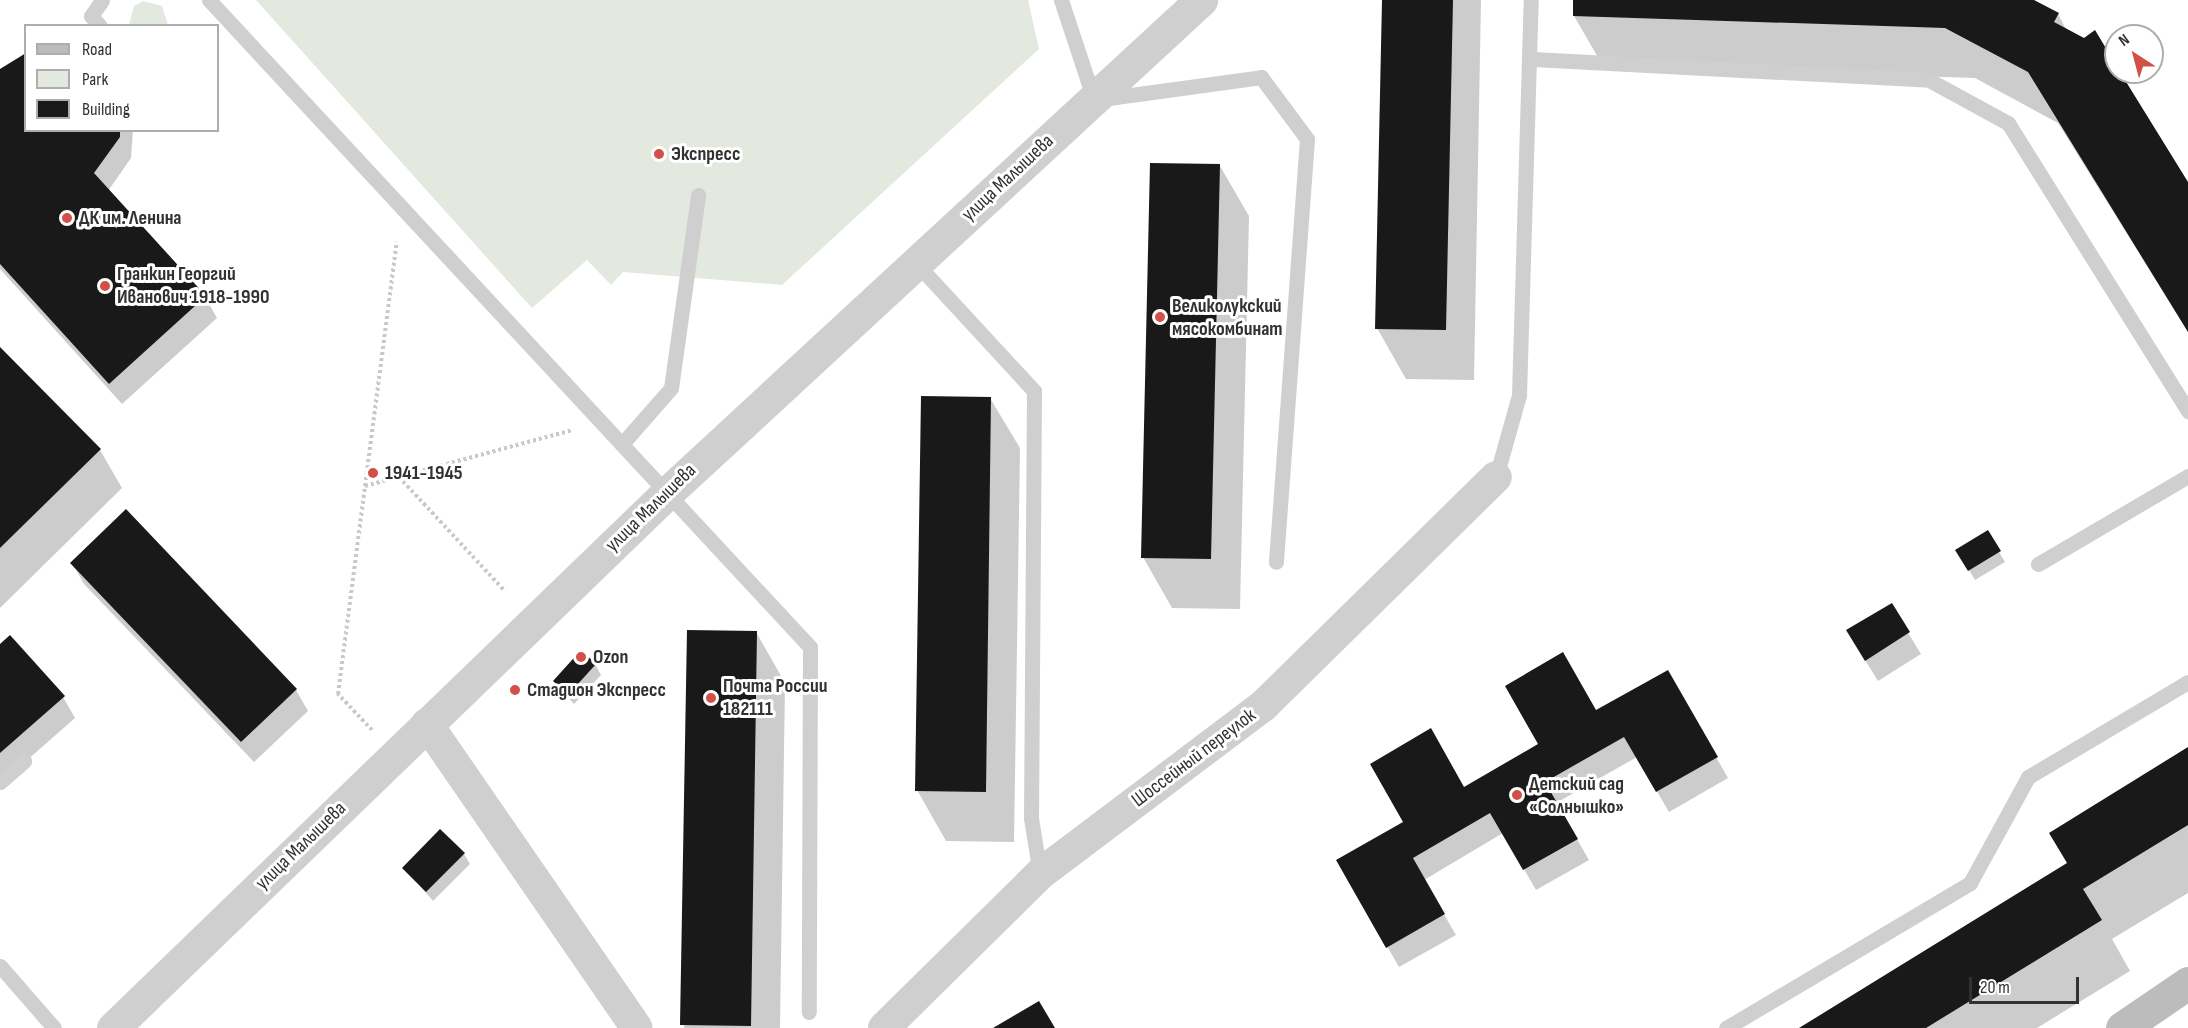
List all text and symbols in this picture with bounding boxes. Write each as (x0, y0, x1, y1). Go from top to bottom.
legend (24, 24, 219, 132)
north arrow (2104, 24, 2164, 84)
text: N (2115, 30, 2133, 51)
text: Road (82, 39, 112, 60)
text: Park (82, 69, 108, 90)
text: Building (82, 99, 130, 120)
street label: улица Малышева (957, 129, 1059, 227)
place label: Экспресс (671, 142, 740, 166)
marker: Экспресс (652, 147, 666, 161)
place label: ДК им. Ленина (79, 206, 182, 230)
marker: ДК им. Ленина (60, 211, 74, 225)
place label: Гранкин Георгий Иванович 1918-1990 (117, 262, 270, 309)
marker: Гранкин Георгий Иванович 1918-1990 (98, 279, 112, 293)
place label: Великолукский мясокомбинат (1172, 294, 1283, 341)
marker: Великолукский мясокомбинат (1153, 310, 1167, 324)
street label: улица Малышева (601, 459, 701, 557)
place label: 1941-1945 (385, 461, 463, 485)
marker: 1941-1945 (366, 466, 380, 480)
place label: Ozon (593, 645, 628, 669)
marker: Ozon (574, 650, 588, 664)
place label: Почта России 182111 (723, 674, 827, 721)
place label: Стадион Экспресс (527, 678, 666, 702)
marker: Стадион Экспресс (508, 683, 522, 697)
marker: Почта России 182111 (704, 691, 718, 705)
street label: Шоссейный переулок (1127, 704, 1261, 812)
place label: Детский сад «Солнышко» (1529, 772, 1624, 819)
marker: Детский сад «Солнышко» (1510, 788, 1524, 802)
street label: улица Малышева (251, 797, 351, 895)
scale bar (1972, 965, 2082, 1003)
text: 20 m (1980, 977, 2010, 998)

